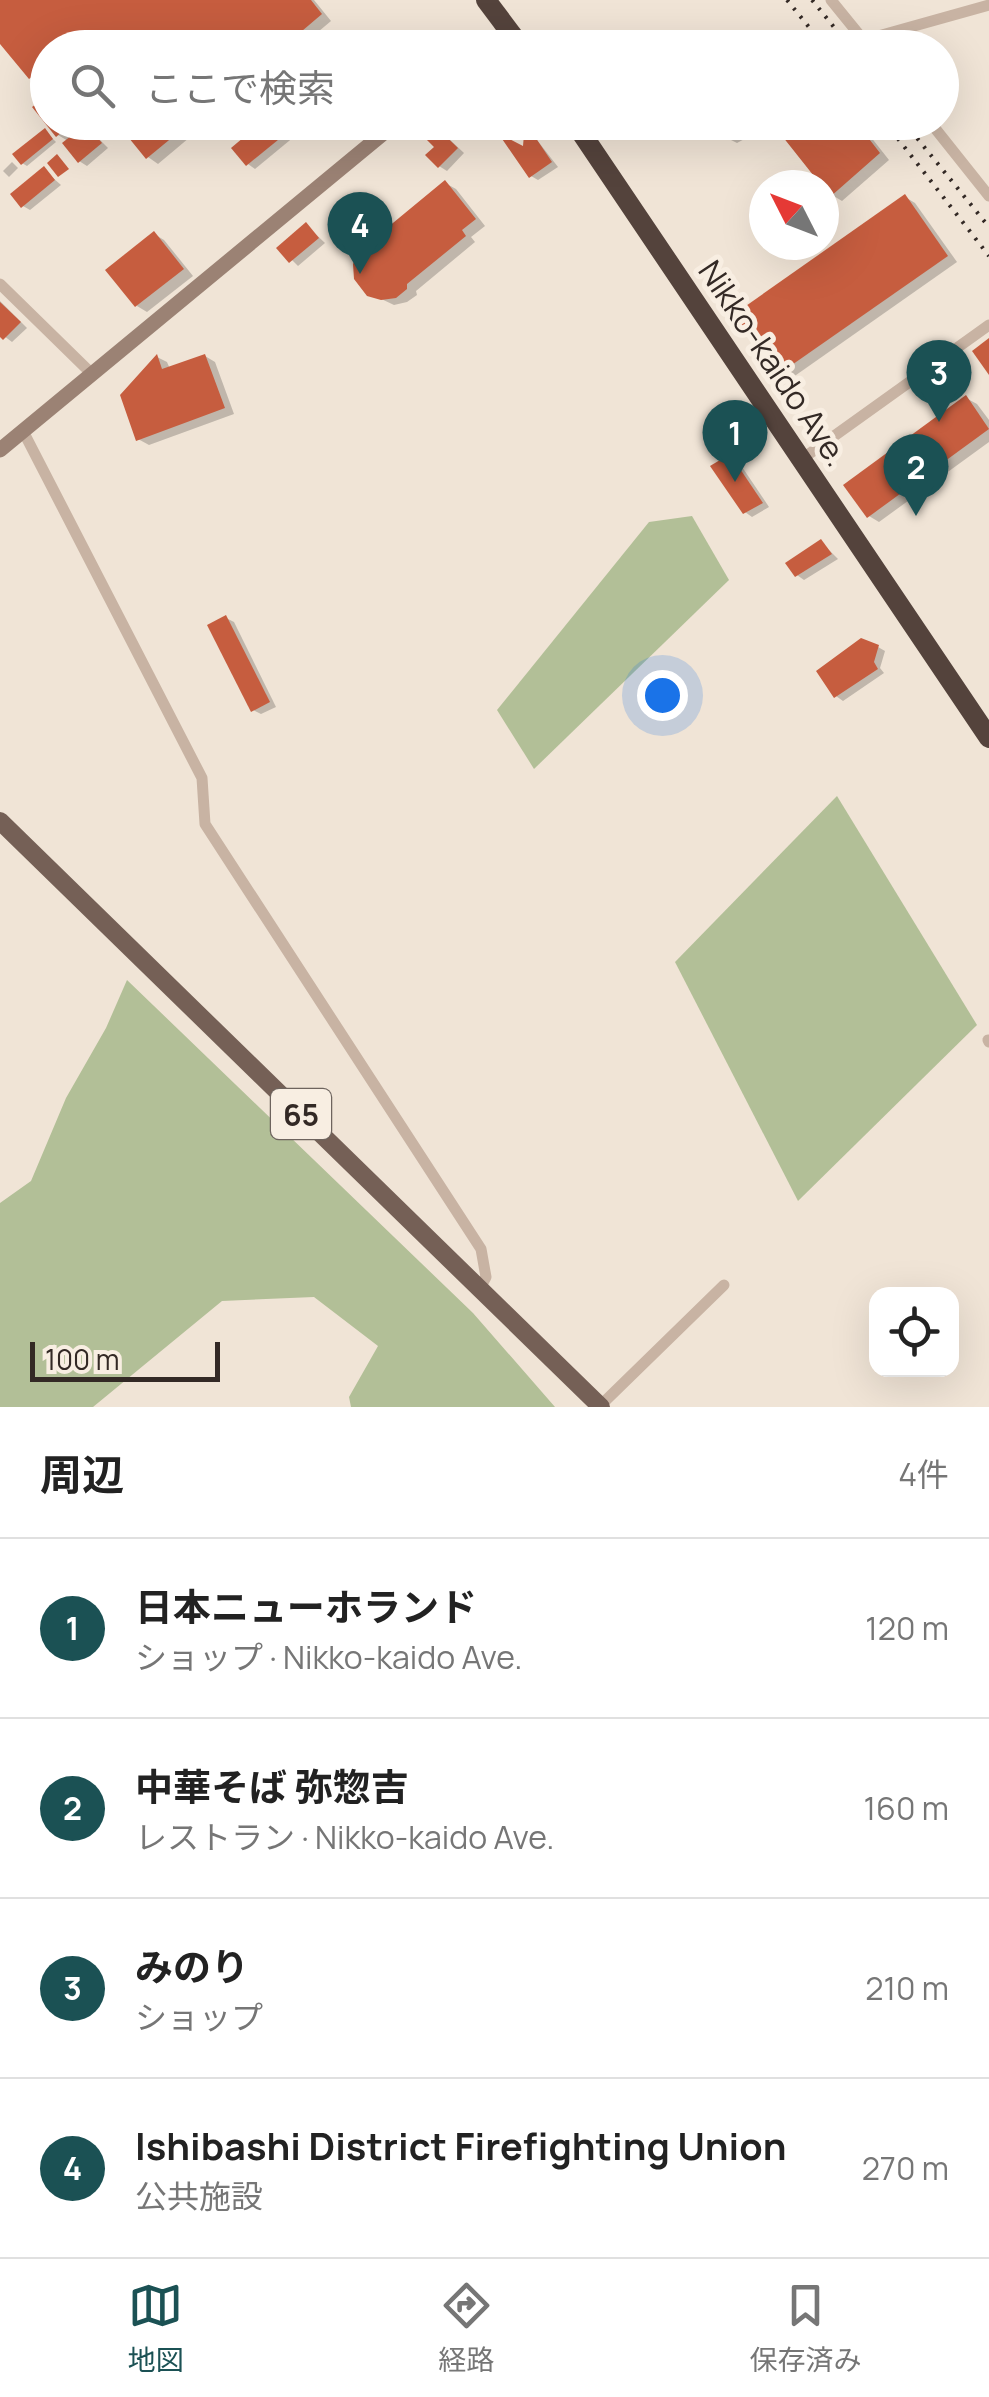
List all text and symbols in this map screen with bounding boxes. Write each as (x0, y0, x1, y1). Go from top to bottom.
search box (30, 30, 959, 140)
icon: search (65, 58, 120, 113)
text: ここで検索 (145, 61, 335, 113)
north arrow (749, 170, 839, 260)
pin: 4 (328, 192, 392, 274)
street label: Nikko-kaido Ave. (689, 251, 859, 475)
pin: 3 (906, 340, 972, 422)
pin: 1 (702, 400, 768, 482)
pin: 2 (884, 434, 948, 516)
your location (637, 670, 688, 721)
road number: 65 (271, 1089, 331, 1139)
map controls (869, 1287, 959, 1377)
button: locate (869, 1287, 959, 1377)
scale bar (30, 1337, 220, 1382)
text: 100 m (45, 1340, 119, 1378)
text: 周辺 (40, 1445, 124, 1503)
text: 4件 (898, 1452, 949, 1496)
text: 日本ニューホランド (135, 1580, 477, 1632)
text: 1 (65, 1606, 80, 1650)
text: 120 m (865, 1606, 949, 1650)
text: ショップ · Nikko-kaido Ave. (135, 1635, 522, 1679)
text: 中華そば 弥惣吉 (135, 1760, 409, 1812)
text: 2 (63, 1786, 82, 1830)
text: 160 m (864, 1786, 949, 1830)
text: レストラン · Nikko-kaido Ave. (135, 1815, 554, 1859)
text: みのり (135, 1940, 249, 1992)
text: 3 (63, 1966, 82, 2010)
text: 210 m (865, 1966, 949, 2010)
text: ショップ (135, 1995, 263, 2039)
text: Ishibashi District Firefighting Union (135, 2119, 787, 2171)
text: 4 (63, 2146, 82, 2190)
text: 270 m (862, 2146, 949, 2190)
text: 公共施設 (135, 2174, 263, 2218)
tab: 地図 (127, 2278, 184, 2378)
tab: 経路 (438, 2278, 495, 2378)
tab: 保存済み (749, 2278, 862, 2378)

